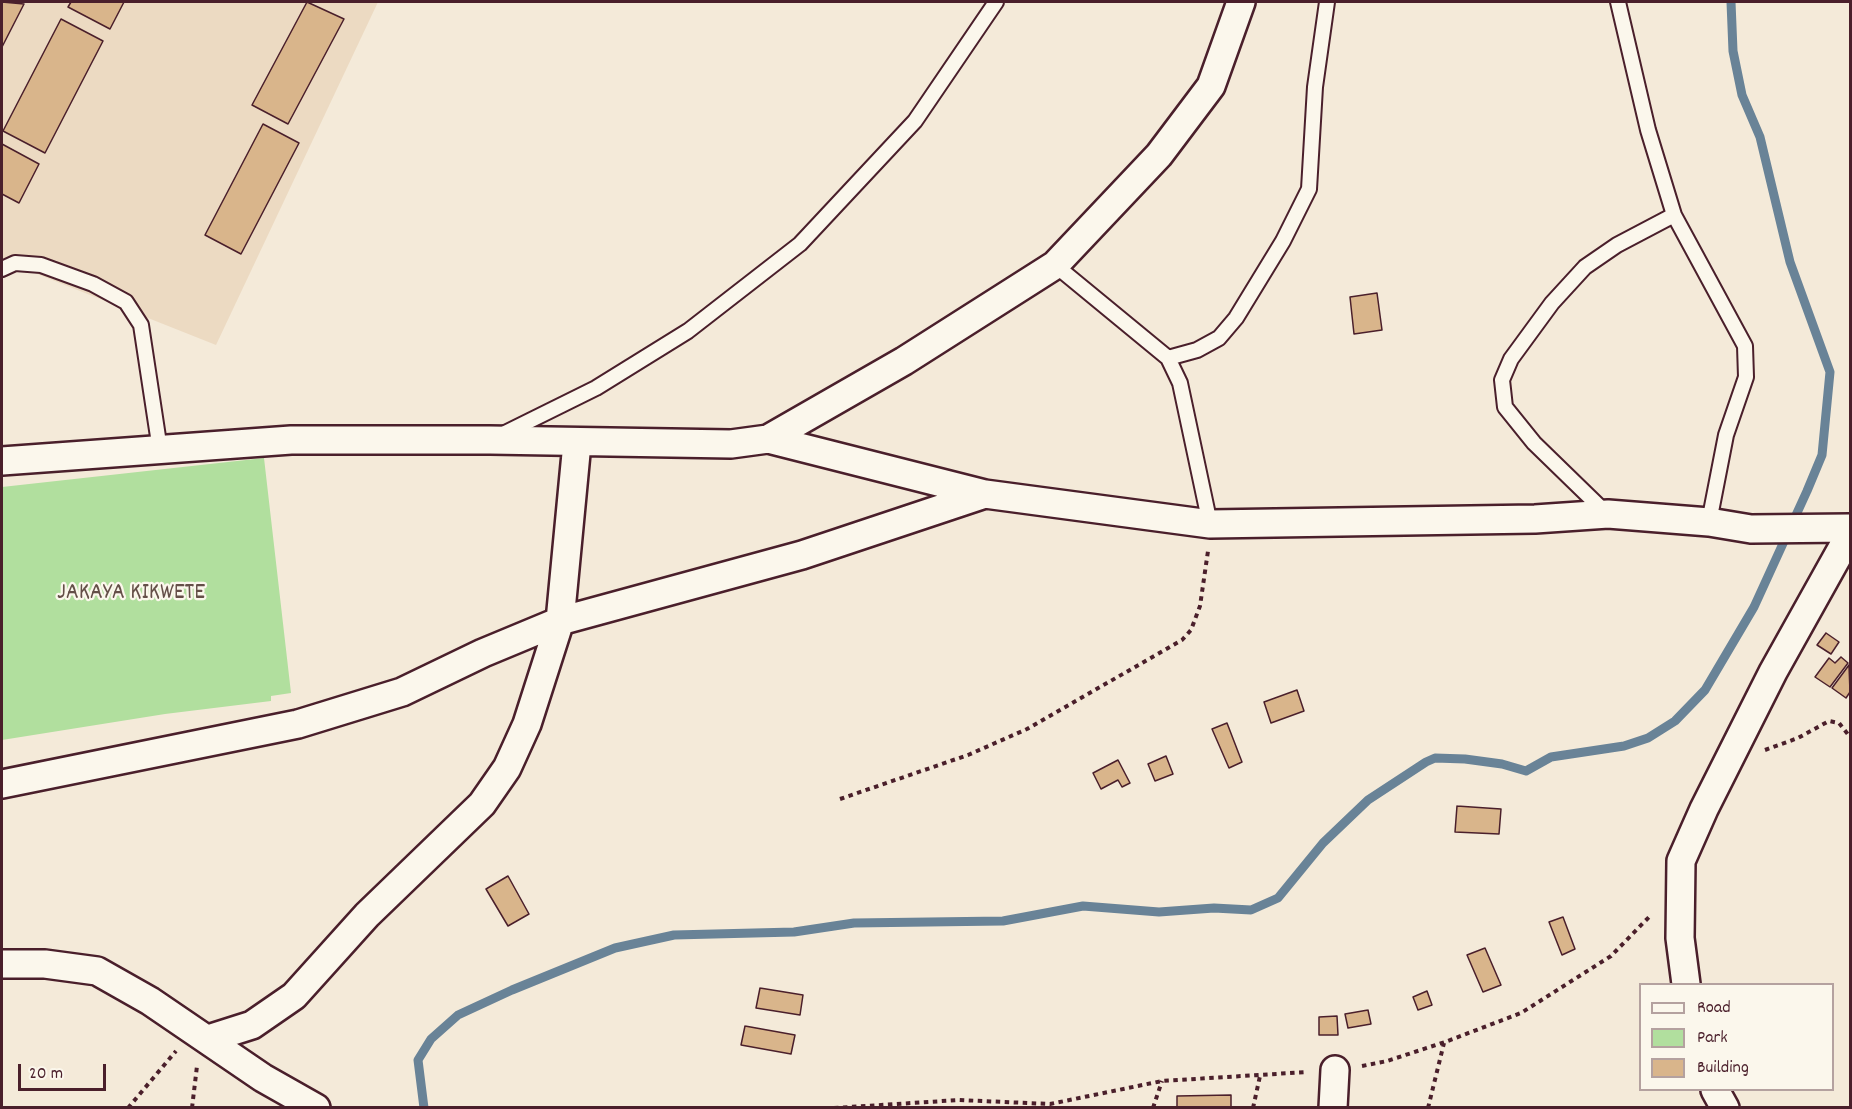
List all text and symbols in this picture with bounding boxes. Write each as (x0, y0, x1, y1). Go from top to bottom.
park label: JAKAYA KIKWETE (57, 581, 205, 609)
legend (1639, 983, 1834, 1091)
text: Road (1697, 996, 1731, 1021)
text: Park (1697, 1026, 1728, 1051)
scale bar (21, 1052, 110, 1090)
text: Building (1697, 1056, 1749, 1081)
text: 20 m (29, 1062, 63, 1087)

